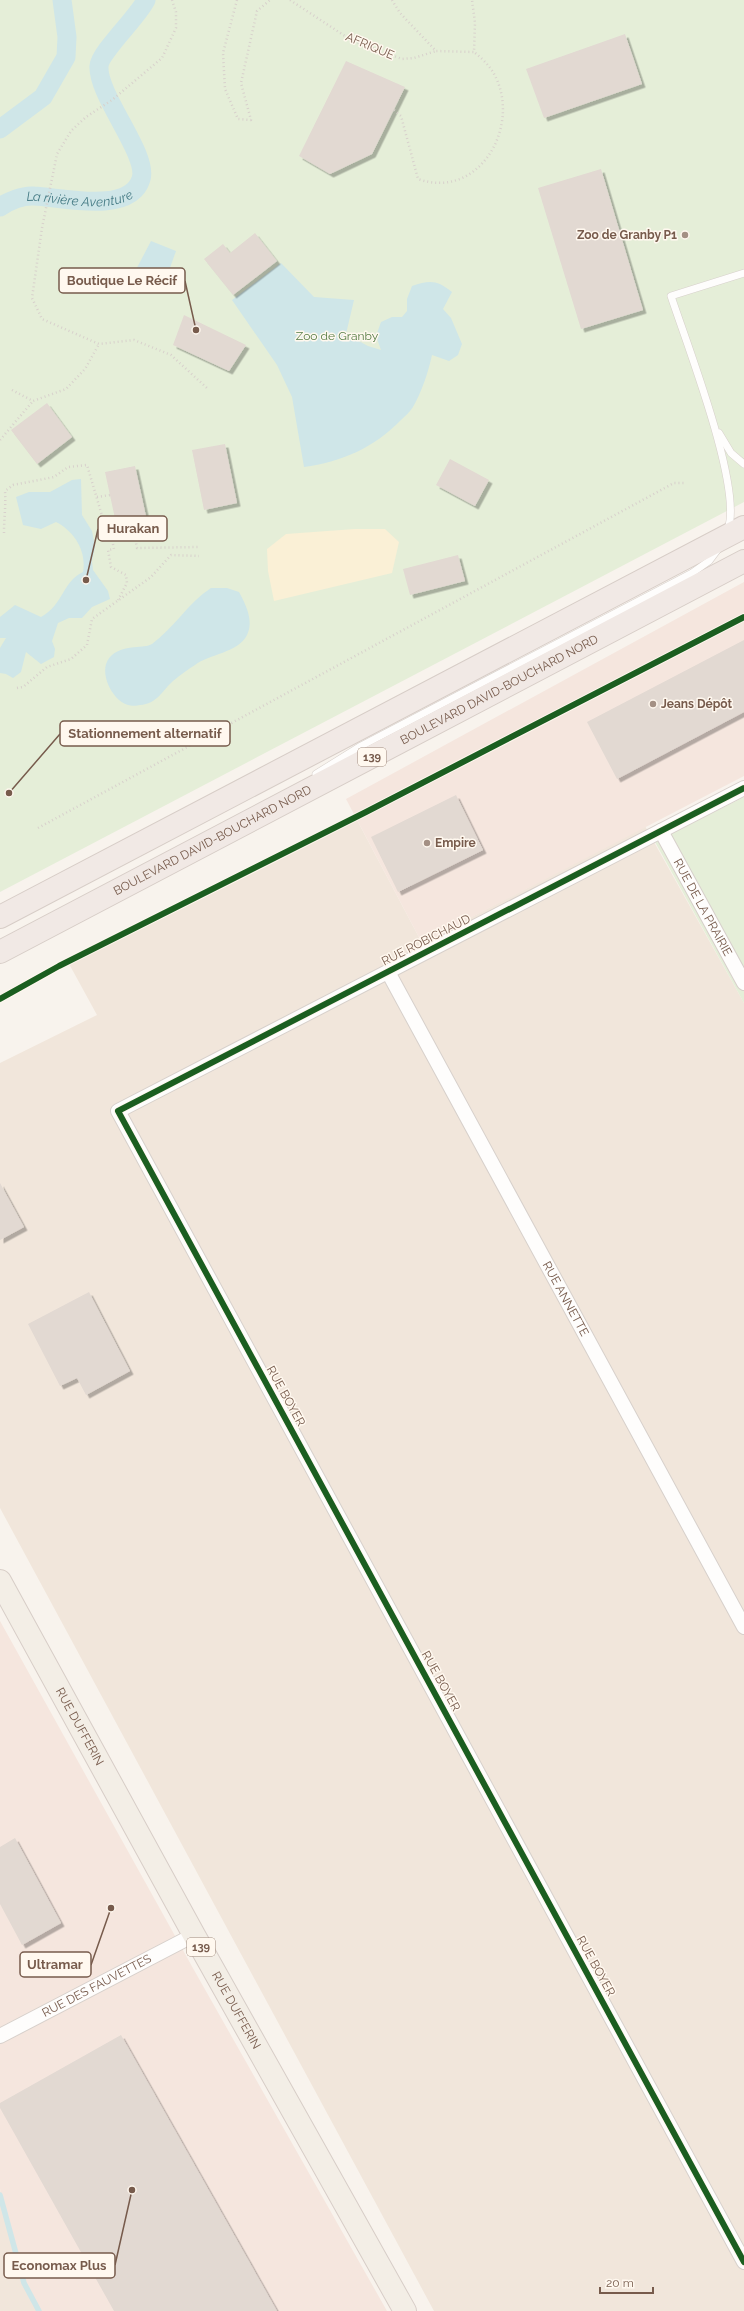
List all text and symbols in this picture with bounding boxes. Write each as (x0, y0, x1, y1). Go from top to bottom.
street label: AFRIQUE (344, 30, 396, 62)
water label: La rivière Aventure (26, 187, 135, 209)
place label: Zoo de Granby P1 (577, 228, 677, 242)
marker: Zoo de Granby P1 (680, 230, 690, 240)
callout: Boutique Le Récif (59, 268, 185, 293)
text: Boutique Le Récif (67, 273, 178, 288)
park label: Zoo de Granby (296, 329, 379, 343)
callout: Hurakan (98, 516, 167, 541)
text: Hurakan (107, 521, 159, 536)
street label: BOULEVARD DAVID-BOUCHARD NORD (398, 632, 601, 747)
place label: Jeans Dépôt (661, 697, 732, 711)
marker: Jeans Dépôt (648, 699, 658, 709)
callout: Stationnement alternatif (60, 721, 230, 746)
text: Stationnement alternatif (68, 726, 223, 741)
road number: 139 (358, 748, 386, 766)
street label: BOULEVARD DAVID-BOUCHARD NORD (111, 782, 314, 898)
place label: Empire (435, 836, 476, 850)
marker: Empire (422, 838, 432, 848)
street label: RUE DE LA PRAIRIE (671, 856, 735, 958)
street label: RUE ROBICHAUD (379, 911, 473, 968)
street label: RUE ANNETTE (540, 1259, 592, 1339)
street label: RUE BOYER (264, 1363, 308, 1429)
street label: RUE BOYER (419, 1648, 463, 1714)
street label: RUE DUFFERIN (53, 1685, 107, 1768)
street label: RUE BOYER (574, 1933, 618, 1999)
road number: 139 (187, 1938, 215, 1956)
street label: RUE DES FAUVETTES (40, 1951, 154, 2020)
callout: Ultramar (20, 1952, 91, 1977)
text: Ultramar (27, 1957, 83, 1972)
street label: RUE DUFFERIN (209, 1969, 264, 2051)
callout: Economax Plus (4, 2253, 115, 2278)
text: Economax Plus (12, 2258, 107, 2273)
scale bar (600, 2269, 653, 2295)
text: 20 m (606, 2276, 634, 2290)

